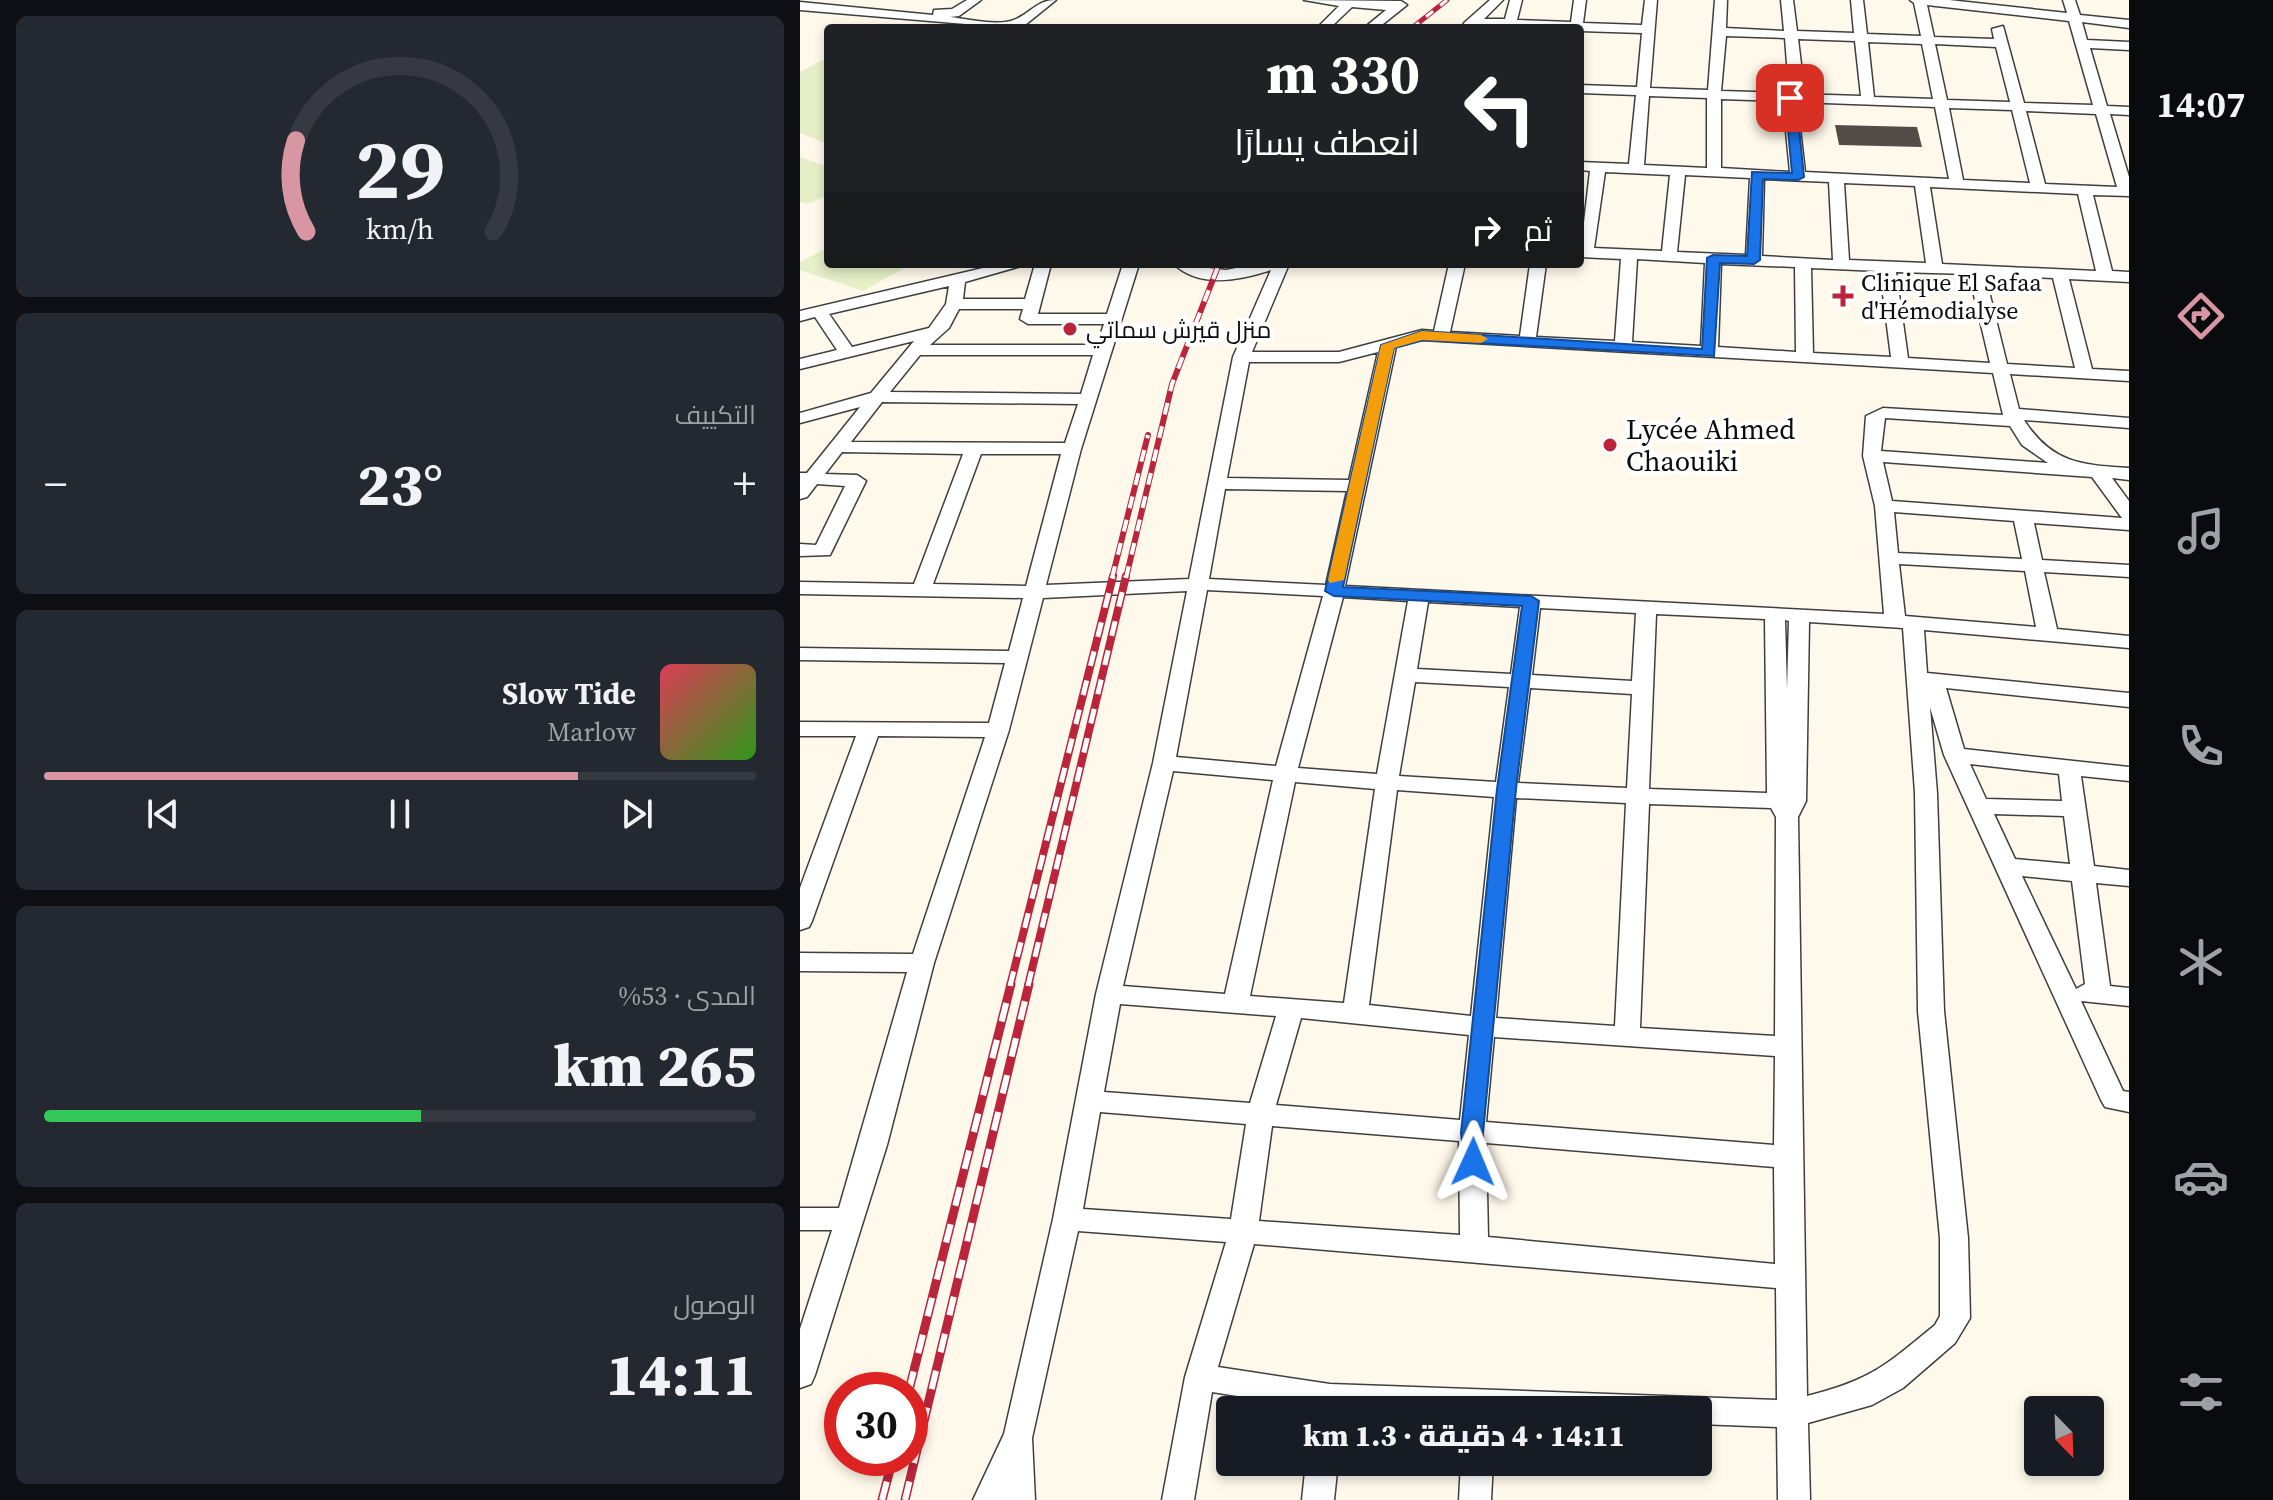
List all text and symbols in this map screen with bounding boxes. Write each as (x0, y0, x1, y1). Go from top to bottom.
text: 330 m (1266, 35, 1420, 112)
icon: left (1448, 56, 1552, 160)
pin (1756, 64, 1824, 132)
icon: arrive (1768, 76, 1812, 120)
text: 14:07 (2157, 80, 2245, 129)
text: 29 (355, 112, 445, 226)
text: انعطف يسارًا (1234, 118, 1420, 167)
icon: right (1464, 208, 1508, 252)
text: km/h (366, 210, 434, 250)
text: ثم (1524, 210, 1552, 251)
place label: Clinique El Safaa d'Hémodialyse (1861, 266, 2043, 327)
marker: Clinique El Safaa d'Hémodialyse (1832, 285, 1854, 307)
icon: directions (2173, 288, 2229, 344)
place label: منزل قيرش سماتي (1086, 313, 1271, 349)
marker: منزل قيرش سماتي (1061, 320, 1079, 338)
text: التكييف (674, 397, 756, 433)
place label: Lycée Ahmed Chaouiki (1626, 410, 1795, 480)
marker: Lycée Ahmed Chaouiki (1601, 436, 1619, 454)
text: 23° (357, 443, 443, 525)
text: − (44, 453, 67, 514)
text: + (733, 453, 756, 514)
icon: music (2173, 503, 2229, 559)
text: Slow Tide (502, 673, 636, 714)
text: Marlow (547, 714, 636, 750)
icon: phone (2173, 718, 2229, 774)
icon: previous (141, 792, 185, 836)
icon: pause (378, 792, 422, 836)
icon: next (615, 792, 659, 836)
icon: climate (2173, 934, 2229, 990)
text: المدى · 53% (618, 978, 756, 1014)
text: 265 km (553, 1024, 756, 1106)
position arrow (1431, 1120, 1515, 1204)
icon: car (2173, 1149, 2229, 1205)
text: الوصول (673, 1287, 756, 1323)
text: 14:11 (606, 1333, 756, 1415)
icon: filters (2173, 1364, 2229, 1420)
speed limit sign: 30 (824, 1372, 928, 1476)
north arrow (2024, 1396, 2104, 1476)
map controls (2024, 1396, 2104, 1476)
text: 14:11 · 4 دقيقة · 1.3 km (1303, 1415, 1625, 1456)

